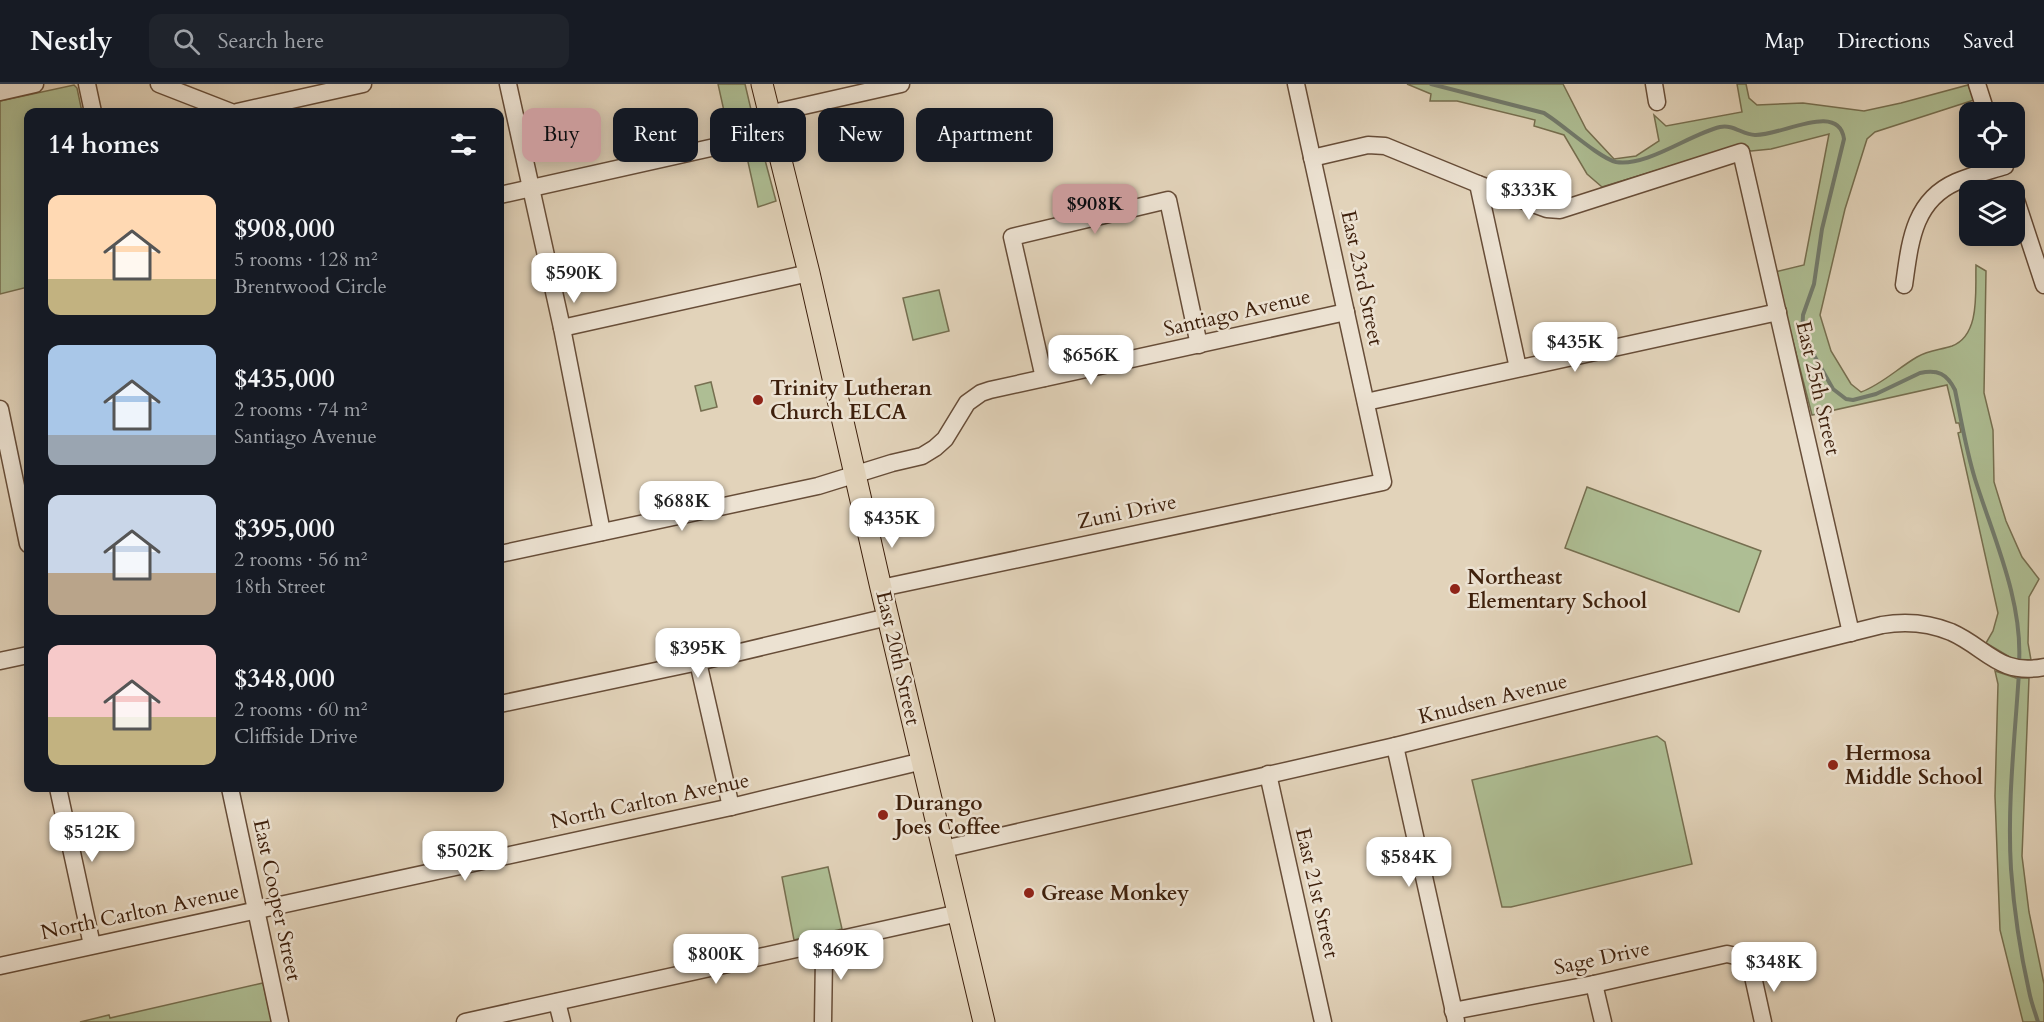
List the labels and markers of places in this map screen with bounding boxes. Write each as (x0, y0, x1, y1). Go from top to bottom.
pin: $333K (1487, 170, 1571, 221)
pin: $908K (1053, 184, 1137, 235)
pin: $590K (532, 253, 616, 304)
pin: $435K (1533, 322, 1617, 373)
pin: $656K (1049, 335, 1133, 386)
place label: Trinity Lutheran Church ELCA (770, 374, 932, 427)
marker: Trinity Lutheran Church ELCA (751, 393, 765, 407)
pin: $688K (640, 481, 724, 532)
pin: $435K (850, 498, 934, 549)
place label: Northeast Elementary School (1467, 563, 1647, 616)
marker: Northeast Elementary School (1448, 582, 1462, 596)
pin: $395K (656, 628, 740, 679)
place label: Hermosa Middle School (1845, 739, 1983, 792)
marker: Hermosa Middle School (1826, 758, 1840, 772)
place label: Durango Joes Coffee (892, 789, 1001, 842)
marker: Durango Joes Coffee (876, 808, 890, 822)
pin: $512K (50, 812, 134, 863)
pin: $502K (423, 831, 507, 882)
pin: $584K (1367, 837, 1451, 888)
place label: Grease Monkey (1041, 879, 1189, 908)
marker: Grease Monkey (1022, 886, 1036, 900)
pin: $469K (799, 930, 883, 981)
pin: $800K (674, 934, 758, 985)
pin: $348K (1732, 942, 1816, 993)

